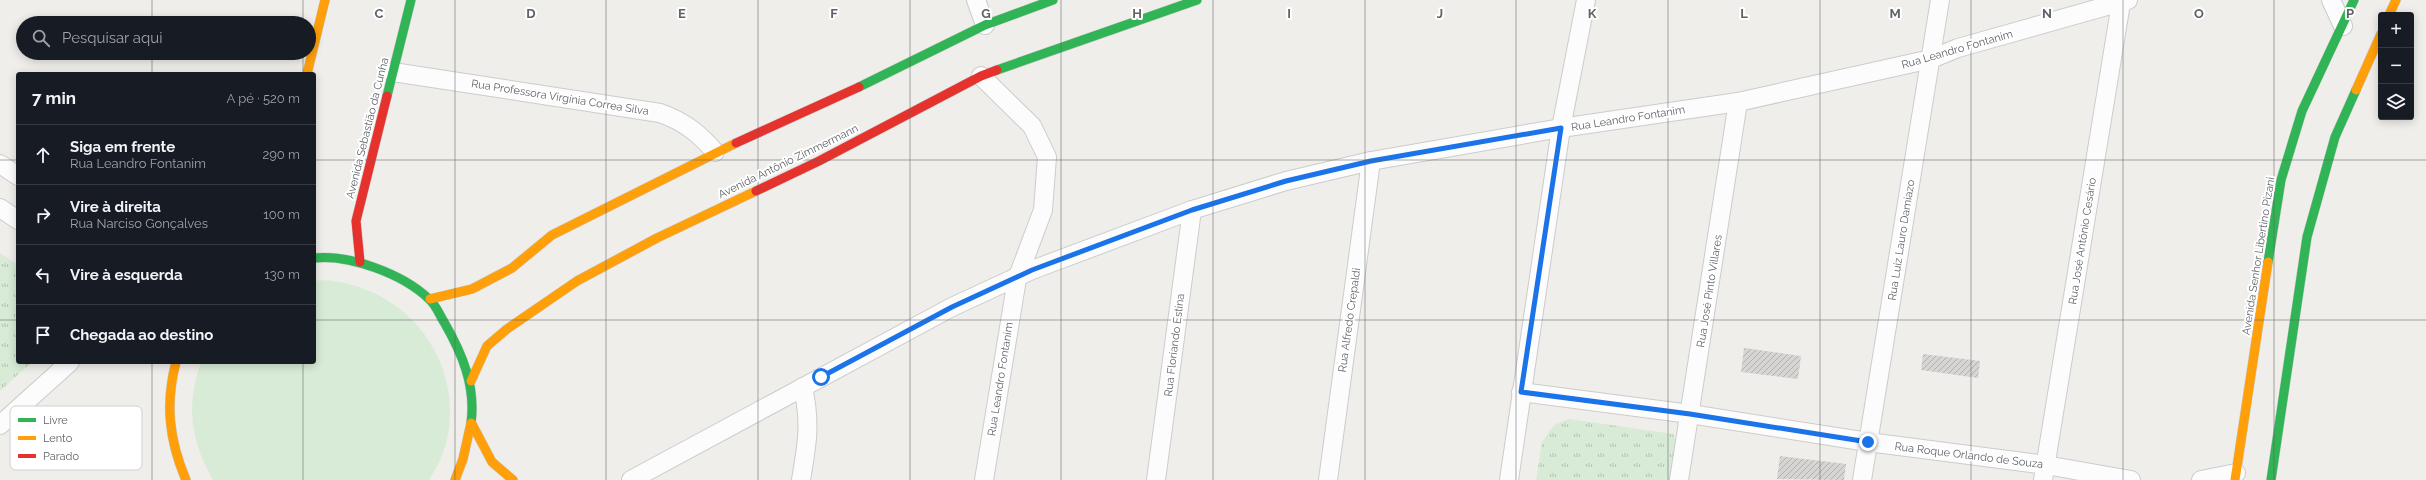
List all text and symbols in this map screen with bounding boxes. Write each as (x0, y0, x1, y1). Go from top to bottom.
text: C (375, 6, 384, 21)
text: D (526, 6, 536, 21)
text: E (678, 6, 686, 21)
text: F (830, 6, 838, 21)
text: G (981, 6, 991, 21)
text: H (1132, 6, 1142, 21)
text: I (1287, 6, 1291, 21)
text: J (1437, 6, 1443, 21)
text: K (1588, 6, 1597, 21)
text: L (1740, 6, 1748, 21)
text: M (1889, 6, 1901, 21)
text: N (2042, 6, 2052, 21)
text: O (2194, 6, 2204, 21)
text: P (2346, 6, 2354, 21)
map controls (2378, 12, 2414, 120)
button: + (2378, 12, 2414, 48)
search box (16, 16, 316, 60)
icon: search (30, 27, 52, 49)
street label: Rua Leandro Fontanim (1900, 27, 2014, 72)
text: Pesquisar aqui (62, 29, 162, 47)
button: − (2378, 48, 2414, 84)
street label: Avenida Sebastião da Cunha (344, 56, 391, 200)
street label: Rua Professora Virgínia Correa Silva (470, 77, 650, 118)
button: layers (2378, 84, 2414, 120)
text: 7 min (32, 88, 76, 108)
text: A pé · 520 m (226, 91, 300, 106)
street label: Rua Leandro Fontanim (1570, 103, 1686, 134)
street label: Avenida Antônio Zimmermann (716, 122, 860, 201)
text: Siga em frente (70, 138, 175, 156)
icon: ahead (32, 144, 54, 166)
text: 290 m (262, 147, 300, 162)
text: Rua Leandro Fontanim (70, 156, 206, 171)
street label: Rua José Antônio Cesário (2066, 176, 2099, 305)
street label: Avenida Senhor Libertino Pizani (2240, 176, 2277, 336)
street label: Rua Luiz Lauro Damiazo (1886, 178, 1918, 301)
text: Vire à direita (70, 198, 161, 216)
icon: right (32, 204, 54, 226)
text: 100 m (263, 207, 300, 222)
text: Rua Narciso Gonçalves (70, 216, 208, 231)
street label: Rua José Pinto Villares (1694, 234, 1725, 348)
icon: left (32, 264, 54, 286)
text: Vire à esquerda (70, 266, 183, 284)
text: 130 m (264, 267, 300, 282)
street label: Rua Alfredo Crepaldi (1336, 267, 1363, 373)
street label: Rua Floriando Estina (1162, 293, 1187, 397)
street label: Rua Leandro Fontanim (985, 321, 1016, 437)
icon: arrive (32, 324, 54, 346)
text: Chegada ao destino (70, 326, 213, 344)
route start (812, 368, 830, 386)
legend (10, 406, 142, 470)
text: Livre (43, 414, 68, 427)
text: Lento (43, 432, 73, 445)
route end (1859, 433, 1877, 451)
street label: Rua Roque Orlando de Souza (1894, 440, 2044, 471)
text: Parado (43, 450, 79, 463)

